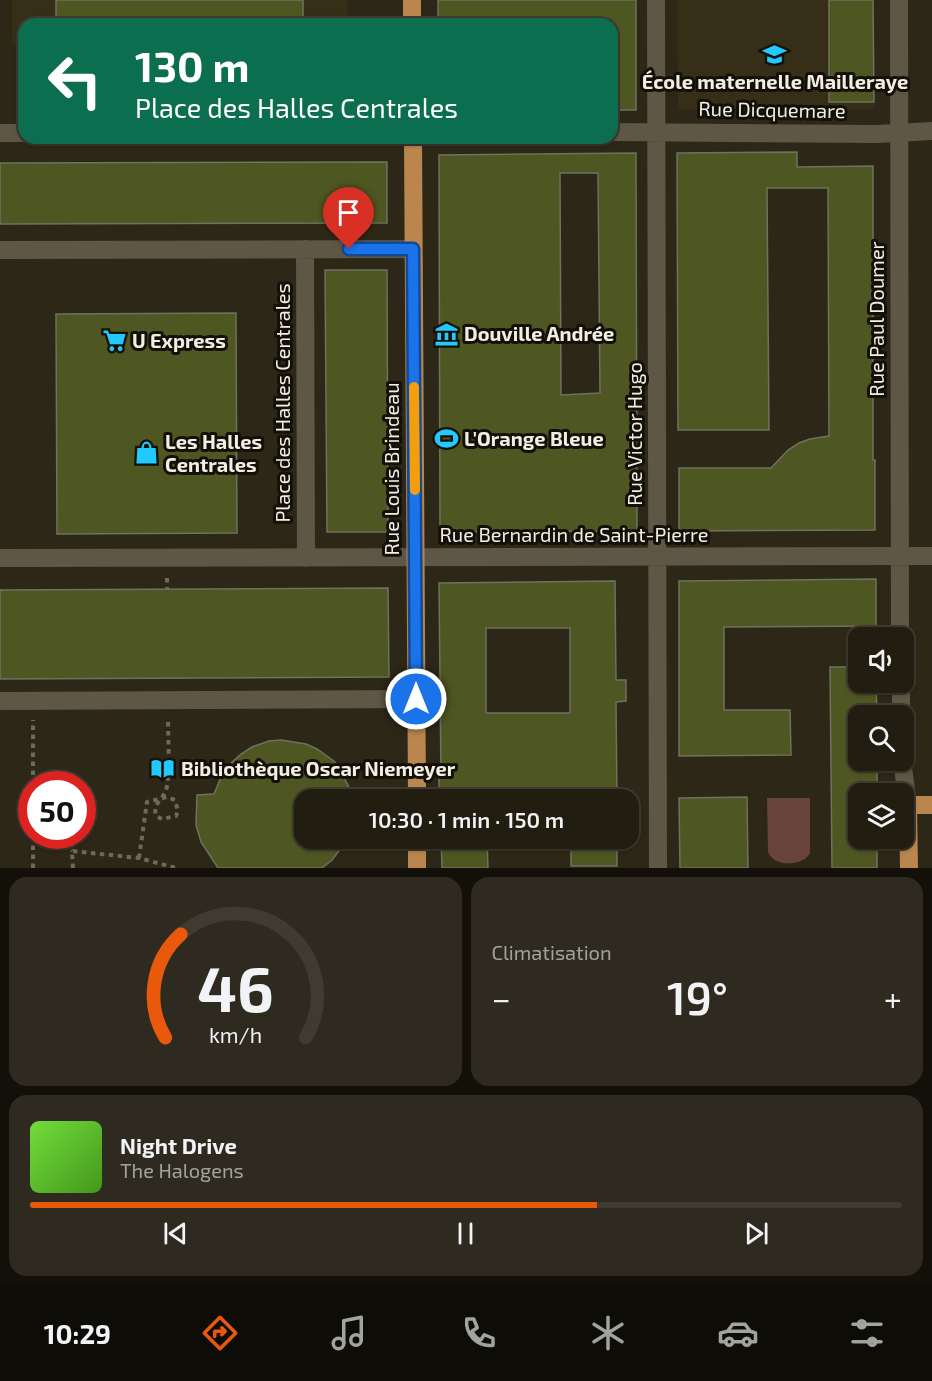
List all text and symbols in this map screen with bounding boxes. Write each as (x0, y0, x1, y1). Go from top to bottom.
text: 130 m (135, 40, 250, 90)
icon: left (36, 42, 114, 120)
school or university icon: École maternelle Mailleraye (762, 42, 788, 68)
place label: École maternelle Mailleraye (642, 69, 908, 94)
text: Place des Halles Centrales (135, 91, 458, 123)
street label: Rue Dicquemare (698, 96, 846, 122)
pin (323, 187, 374, 249)
icon: arrive (332, 196, 365, 229)
street label: Rue Paul Doumer (864, 241, 888, 397)
street label: Place des Halles Centrales (270, 283, 294, 523)
museum icon: Douville Andrée (433, 321, 459, 347)
place label: Douville Andrée (464, 321, 614, 345)
supermarket icon: U Express (101, 328, 127, 354)
place label: U Express (132, 328, 226, 352)
street label: Rue Victor Hugo (622, 362, 646, 506)
street label: Rue Louis Brindeau (379, 382, 403, 556)
sports icon: L'Orange Bleue (433, 426, 459, 452)
place label: L'Orange Bleue (464, 426, 604, 450)
place label: Les Halles Centrales (165, 429, 262, 476)
shop icon: Les Halles Centrales (134, 440, 160, 466)
street label: Rue Bernardin de Saint-Pierre (439, 522, 709, 546)
map controls (848, 627, 914, 849)
button: sound (848, 627, 914, 693)
position arrow (384, 667, 448, 731)
button: search (848, 705, 914, 771)
library icon: Bibliothèque Oscar Niemeyer (150, 756, 176, 782)
place label: Bibliothèque Oscar Niemeyer (181, 756, 456, 781)
speed limit sign: 50 (18, 771, 96, 849)
button: layers (848, 783, 914, 849)
text: 10:30 · 1 min · 150 m (369, 806, 564, 832)
text: Climatisation (492, 940, 612, 964)
text: 46 (197, 950, 274, 1025)
text: 19° (667, 970, 728, 1024)
text: − (492, 978, 511, 1018)
text: + (884, 978, 902, 1018)
text: km/h (209, 1023, 262, 1048)
text: Night Drive (120, 1132, 237, 1158)
text: The Halogens (120, 1158, 244, 1182)
icon: previous (159, 1217, 192, 1250)
icon: pause (449, 1217, 482, 1250)
icon: next (740, 1217, 773, 1250)
icon: directions (199, 1312, 241, 1354)
icon: music (328, 1312, 370, 1354)
icon: phone (458, 1312, 500, 1354)
icon: climate (587, 1312, 629, 1354)
icon: car (717, 1312, 759, 1354)
icon: filters (846, 1312, 888, 1354)
text: 10:29 (44, 1317, 111, 1349)

